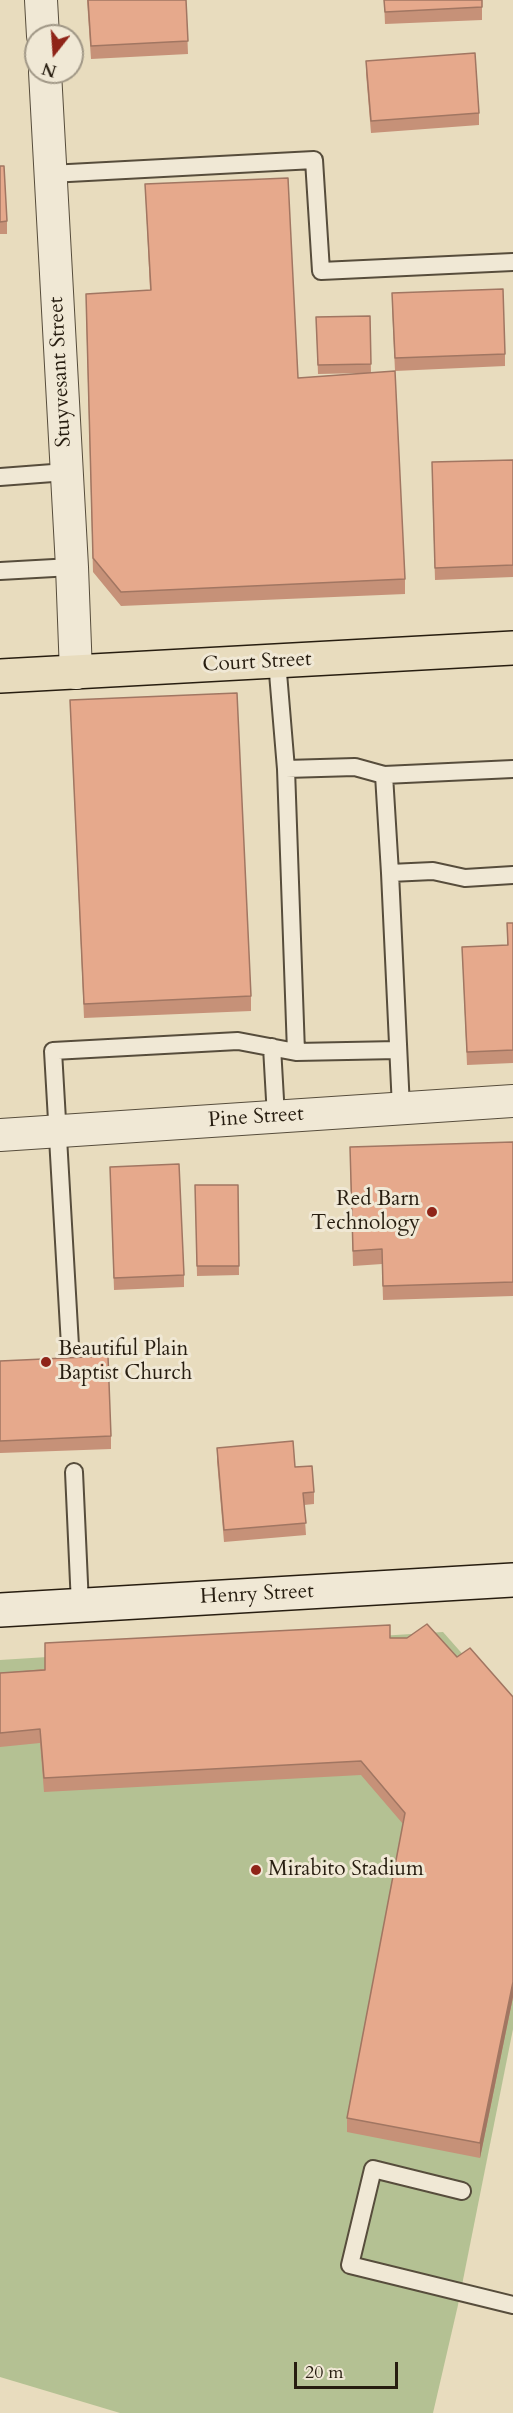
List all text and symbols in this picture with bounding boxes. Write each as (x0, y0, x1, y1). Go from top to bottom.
north arrow (24, 24, 84, 84)
text: N (39, 57, 59, 82)
street label: Stuyvesant Street (44, 296, 78, 448)
street label: Court Street (202, 648, 312, 678)
street label: Pine Street (207, 1102, 305, 1134)
place label: Red Barn Technology (311, 1187, 420, 1237)
marker: Red Barn Technology (425, 1205, 439, 1219)
place label: Beautiful Plain Baptist Church (58, 1337, 192, 1387)
marker: Beautiful Plain Baptist Church (39, 1355, 53, 1369)
street label: Henry Street (199, 1579, 315, 1611)
place label: Mirabito Stadium (268, 1857, 424, 1883)
marker: Mirabito Stadium (249, 1863, 263, 1877)
scale bar (297, 2350, 400, 2388)
text: 20 m (305, 2360, 344, 2385)

